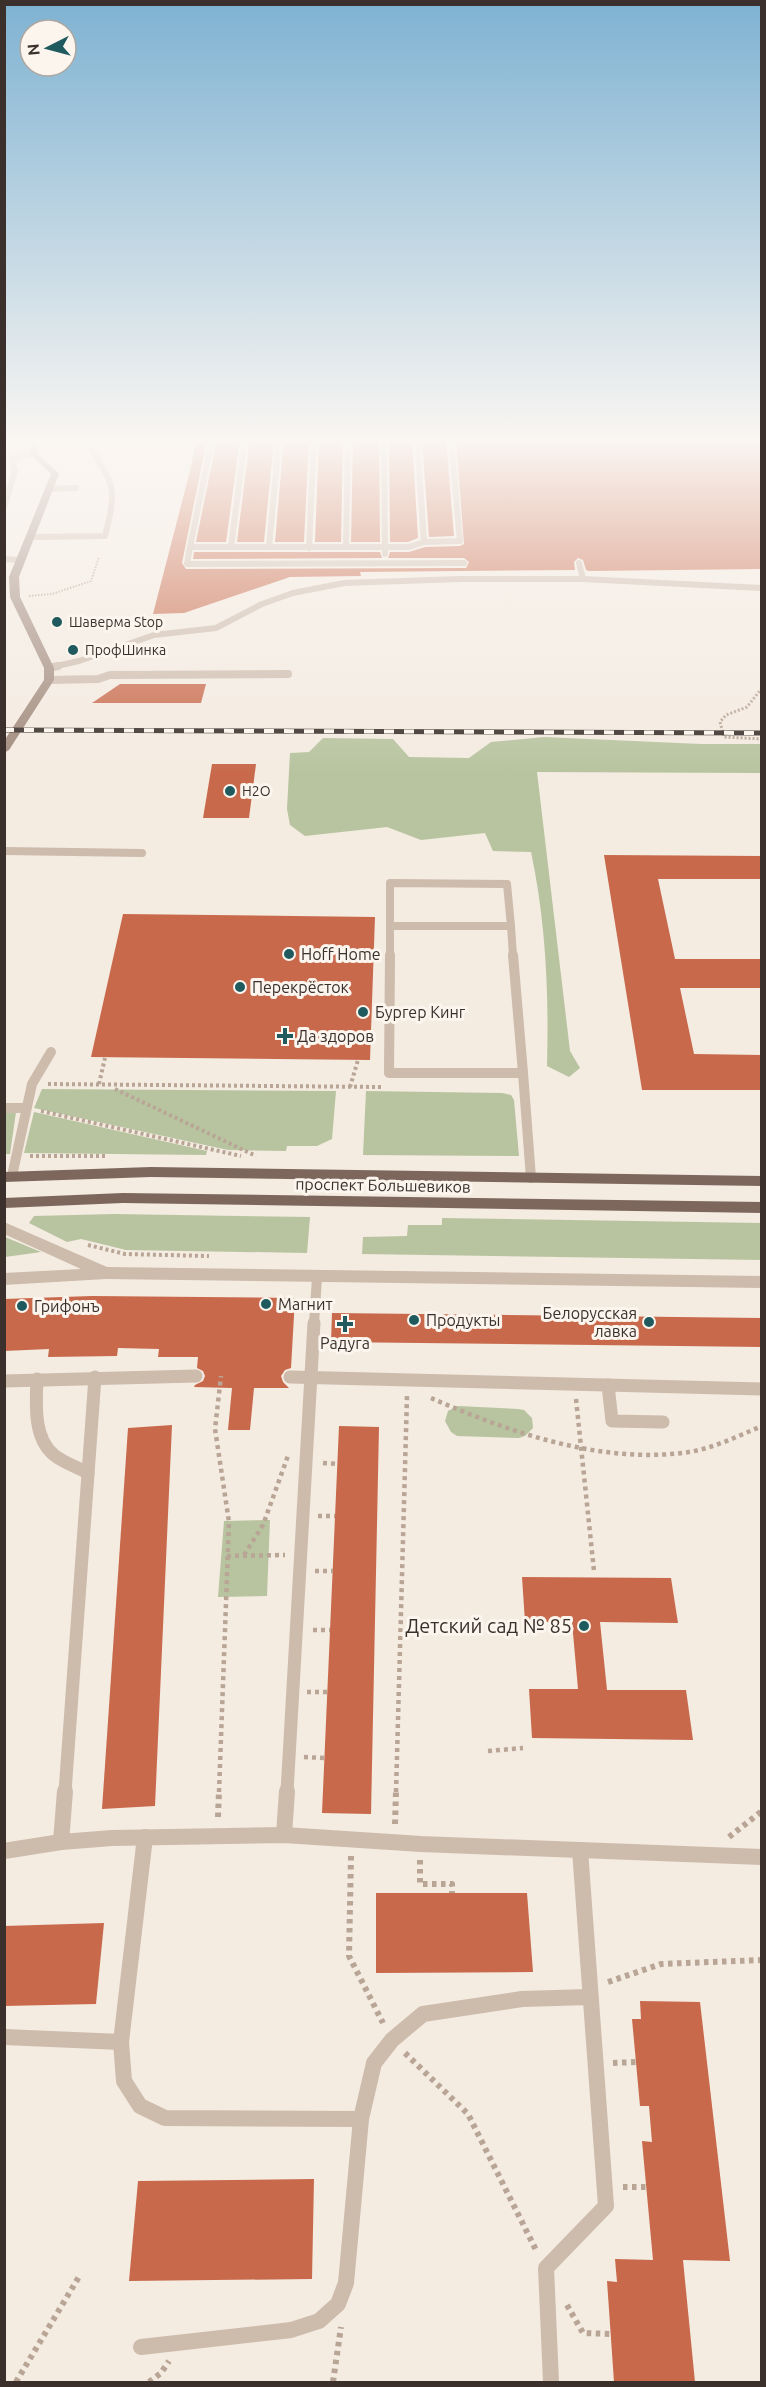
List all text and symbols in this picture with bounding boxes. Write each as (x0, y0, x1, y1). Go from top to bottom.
north arrow (18, 18, 78, 78)
text: N (24, 43, 43, 56)
place label: Шаверма Stop (69, 614, 163, 630)
marker: Шаверма Stop (50, 615, 64, 629)
place label: ПрофШинка (85, 642, 166, 658)
marker: ПрофШинка (66, 643, 80, 657)
place label: H2O (242, 783, 271, 799)
marker: H2O (223, 784, 237, 798)
place label: Hoff Home (301, 945, 381, 963)
marker: Hoff Home (282, 947, 296, 961)
place label: Перекрёсток (252, 978, 349, 996)
marker: Перекрёсток (233, 980, 247, 994)
place label: Бургер Кинг (375, 1003, 466, 1021)
marker: Бургер Кинг (356, 1005, 370, 1019)
place label: Да здоров (297, 1027, 374, 1045)
marker: Да здоров (278, 1029, 292, 1043)
street label: проспект Большевиков (295, 1174, 471, 1196)
place label: Магнит (278, 1295, 333, 1313)
place label: Грифонъ (34, 1297, 100, 1315)
marker: Магнит (259, 1297, 273, 1311)
marker: Грифонъ (15, 1299, 29, 1313)
place label: Белорусская лавка (543, 1304, 637, 1340)
place label: Продукты (426, 1311, 501, 1329)
marker: Продукты (407, 1313, 421, 1327)
marker: Белорусская лавка (642, 1315, 656, 1329)
marker: Радуга (338, 1317, 352, 1331)
place label: Радуга (320, 1334, 370, 1352)
place label: Детский сад № 85 (405, 1614, 572, 1637)
marker: Детский сад № 85 (577, 1619, 591, 1633)

